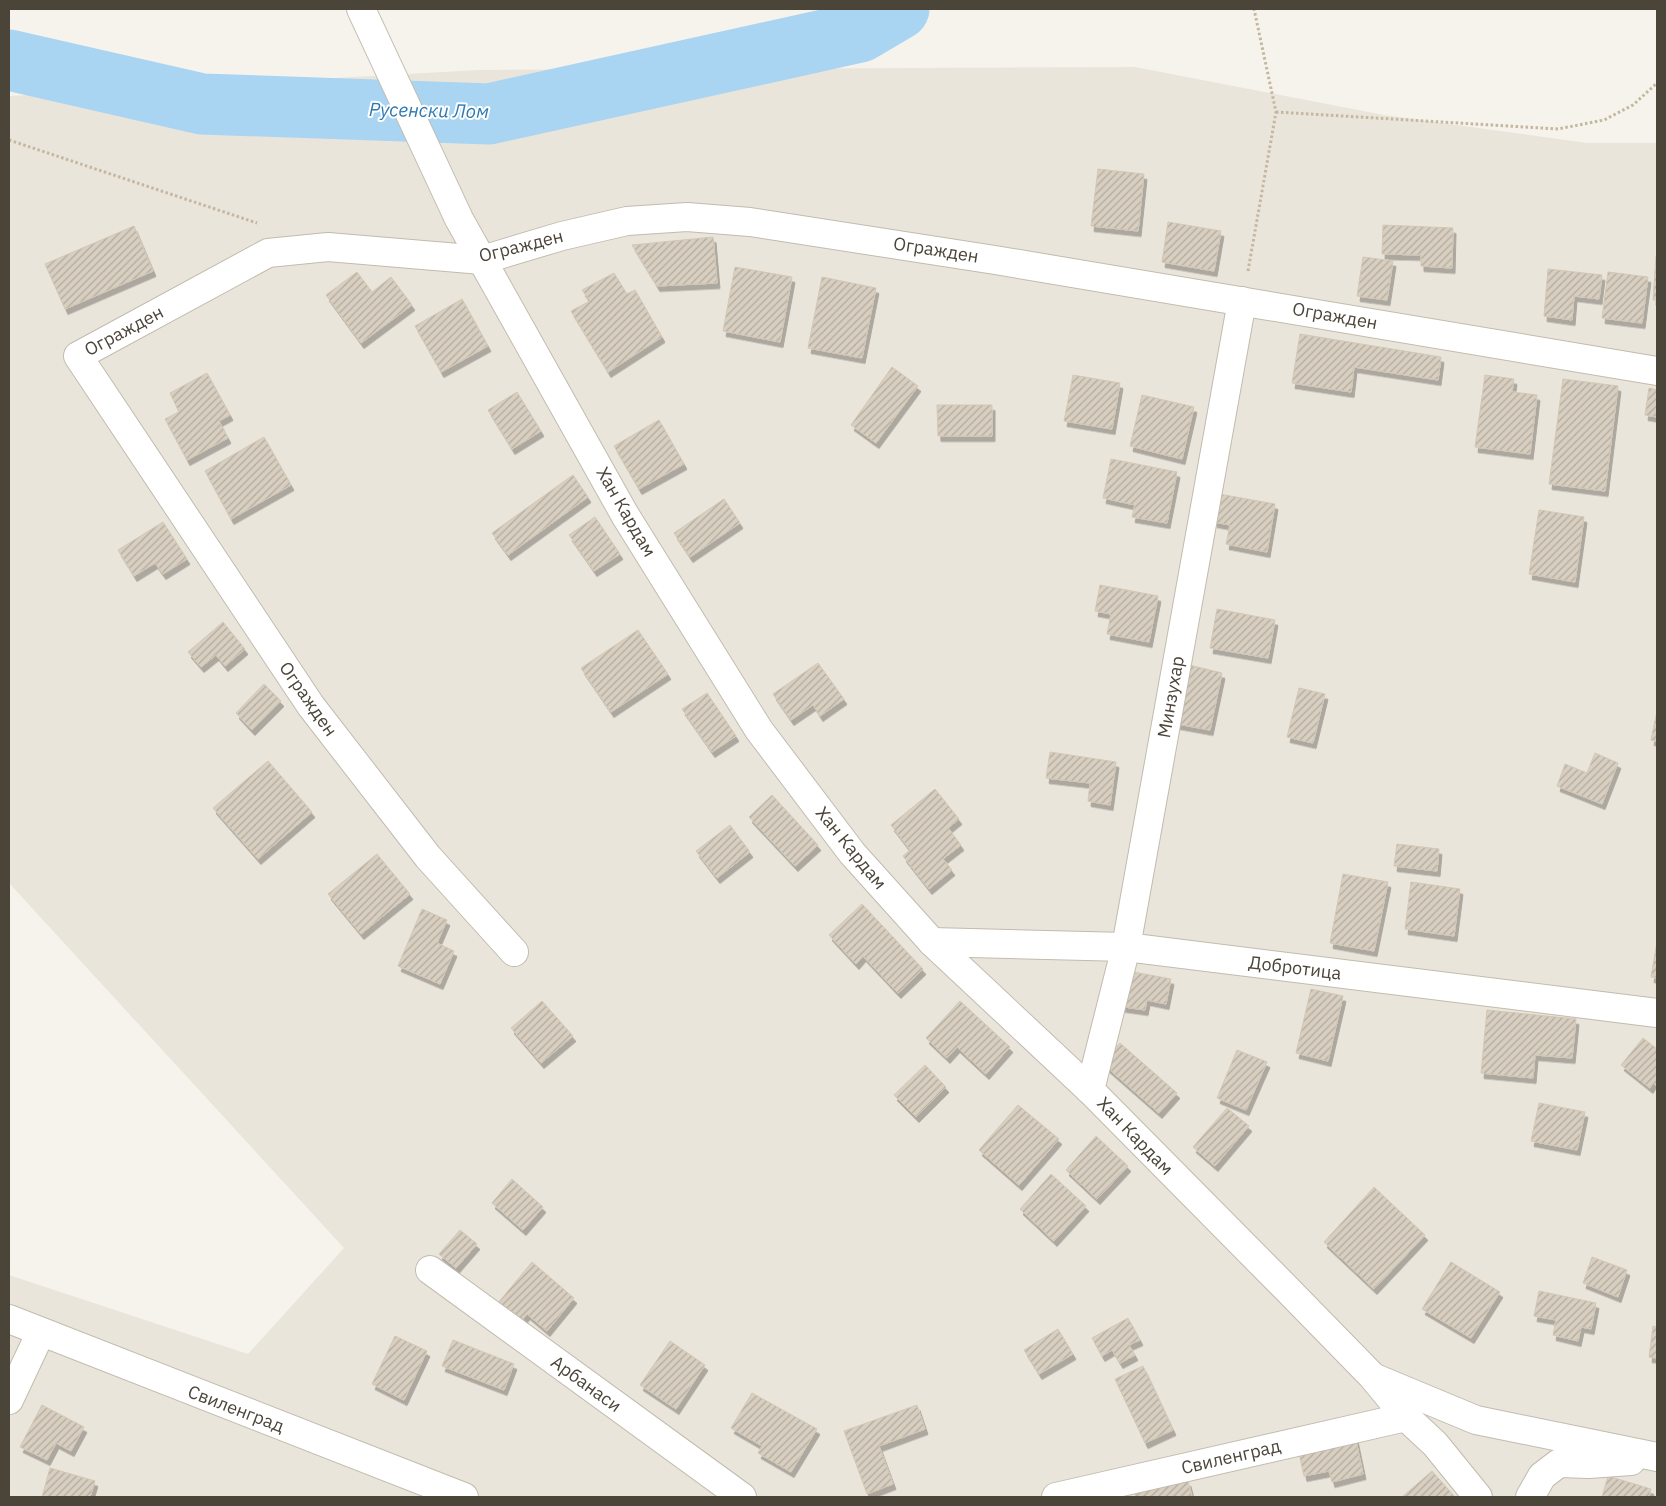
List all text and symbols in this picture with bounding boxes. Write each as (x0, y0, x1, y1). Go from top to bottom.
water label: Русенски Лом (369, 97, 489, 123)
street label: Огражден (476, 224, 565, 267)
street label: Огражден (892, 231, 980, 268)
street label: Огражден (1291, 297, 1379, 334)
street label: Огражден (80, 300, 167, 361)
street label: Хан Кардам (591, 463, 661, 561)
street label: Минзухар (1152, 654, 1189, 740)
street label: Огражден (274, 657, 342, 741)
street label: Хан Кардам (811, 802, 892, 894)
street label: Добротица (1247, 950, 1343, 985)
street label: Хан Кардам (1092, 1092, 1178, 1180)
street label: Арбанаси (546, 1350, 626, 1417)
street label: Свиленград (185, 1380, 288, 1438)
street label: Свиленград (1179, 1434, 1283, 1479)

